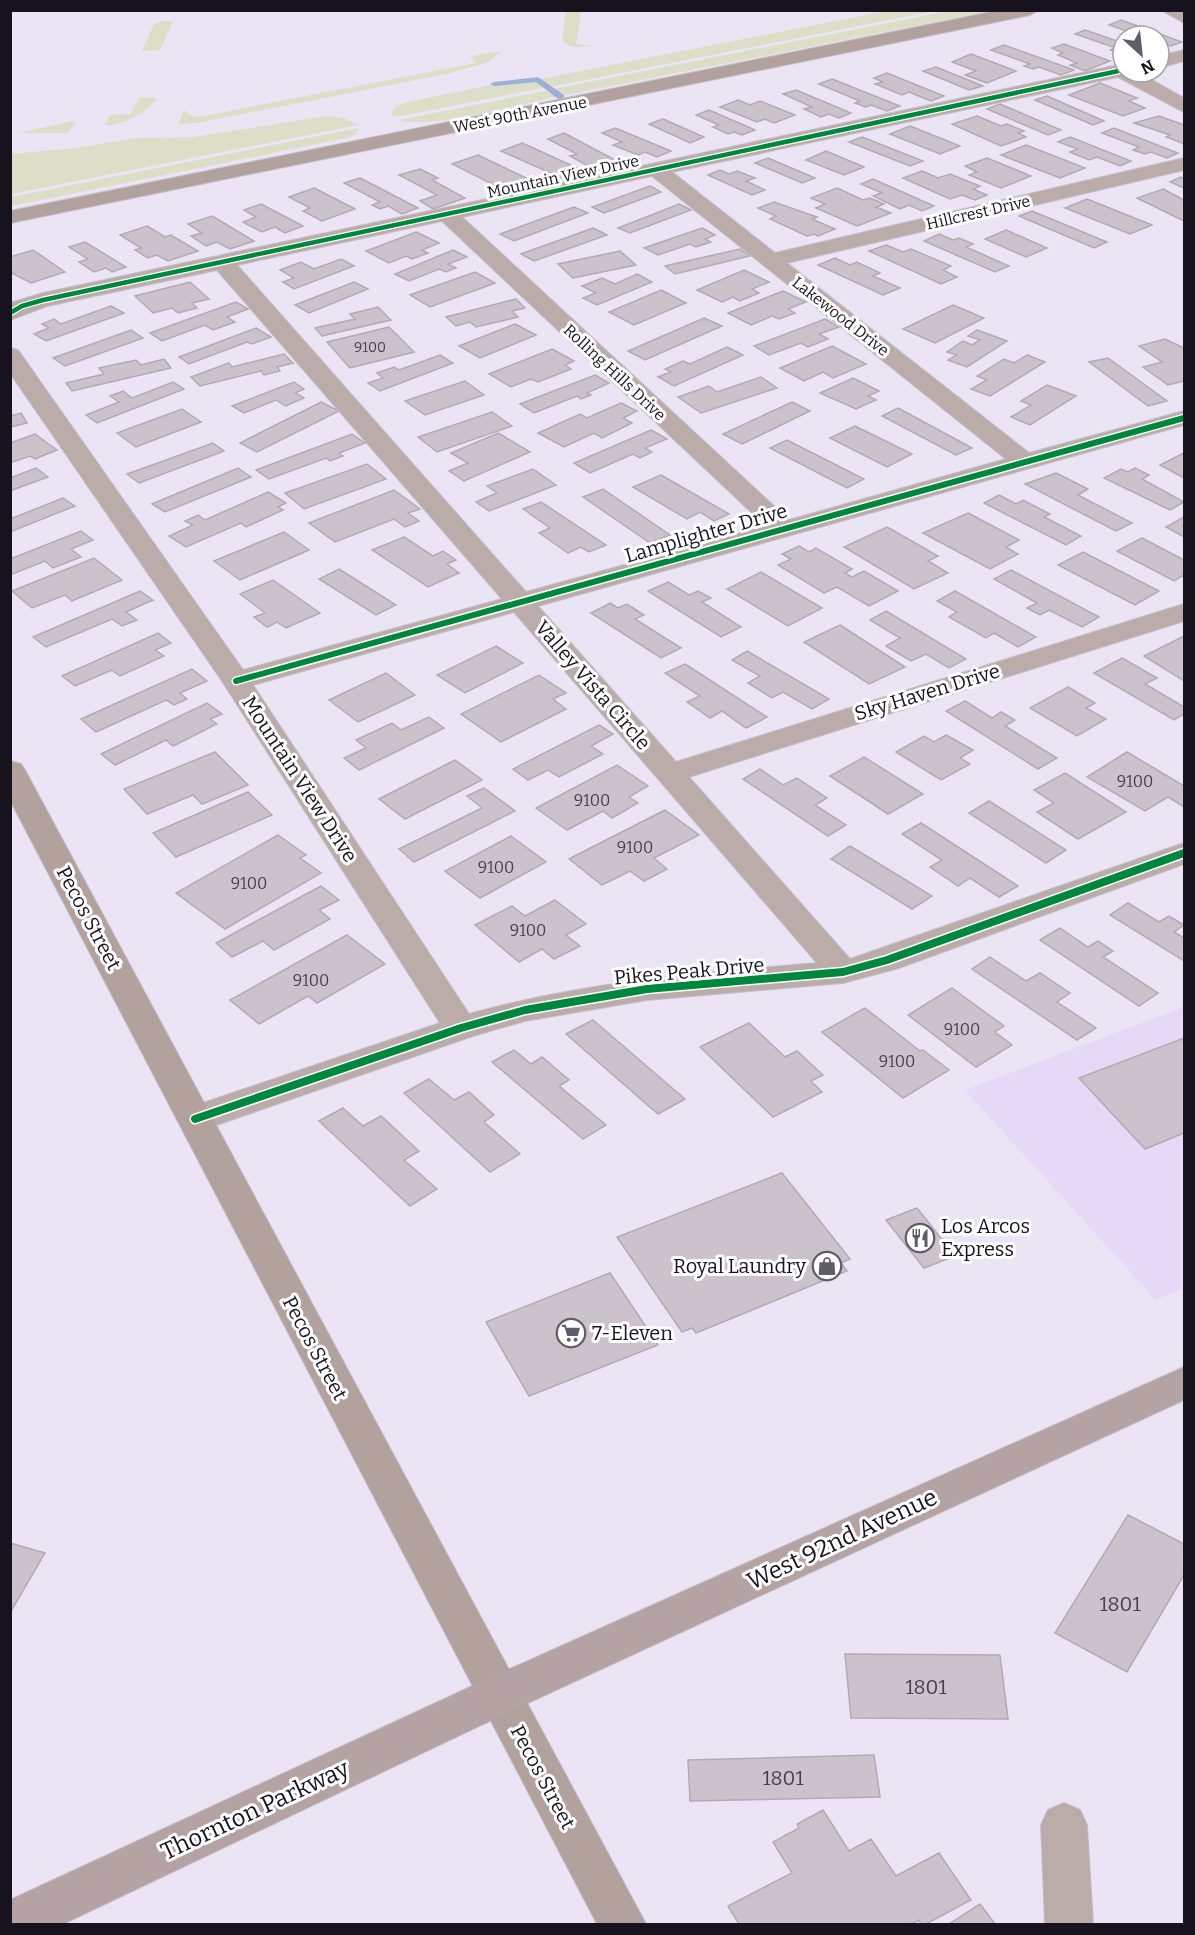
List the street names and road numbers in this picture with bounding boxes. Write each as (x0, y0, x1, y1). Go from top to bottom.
street label: West 90th Avenue (452, 92, 588, 137)
street label: Mountain View Drive (485, 151, 641, 202)
street label: Hillcrest Drive (924, 191, 1032, 234)
street label: Lakewood Drive (789, 273, 893, 360)
street label: Rolling Hills Drive (560, 320, 670, 425)
street label: Lamplighter Drive (622, 498, 790, 568)
street label: Valley Vista Circle (530, 615, 656, 755)
street label: Sky Haven Drive (851, 658, 1003, 726)
street label: Mountain View Drive (237, 691, 363, 867)
street label: Pecos Street (52, 862, 126, 974)
street label: Pikes Peak Drive (613, 952, 765, 990)
street label: Pecos Street (278, 1292, 352, 1404)
street label: West 92nd Avenue (742, 1483, 942, 1595)
street label: Pecos Street (506, 1721, 580, 1833)
street label: Thornton Parkway (157, 1754, 354, 1866)

